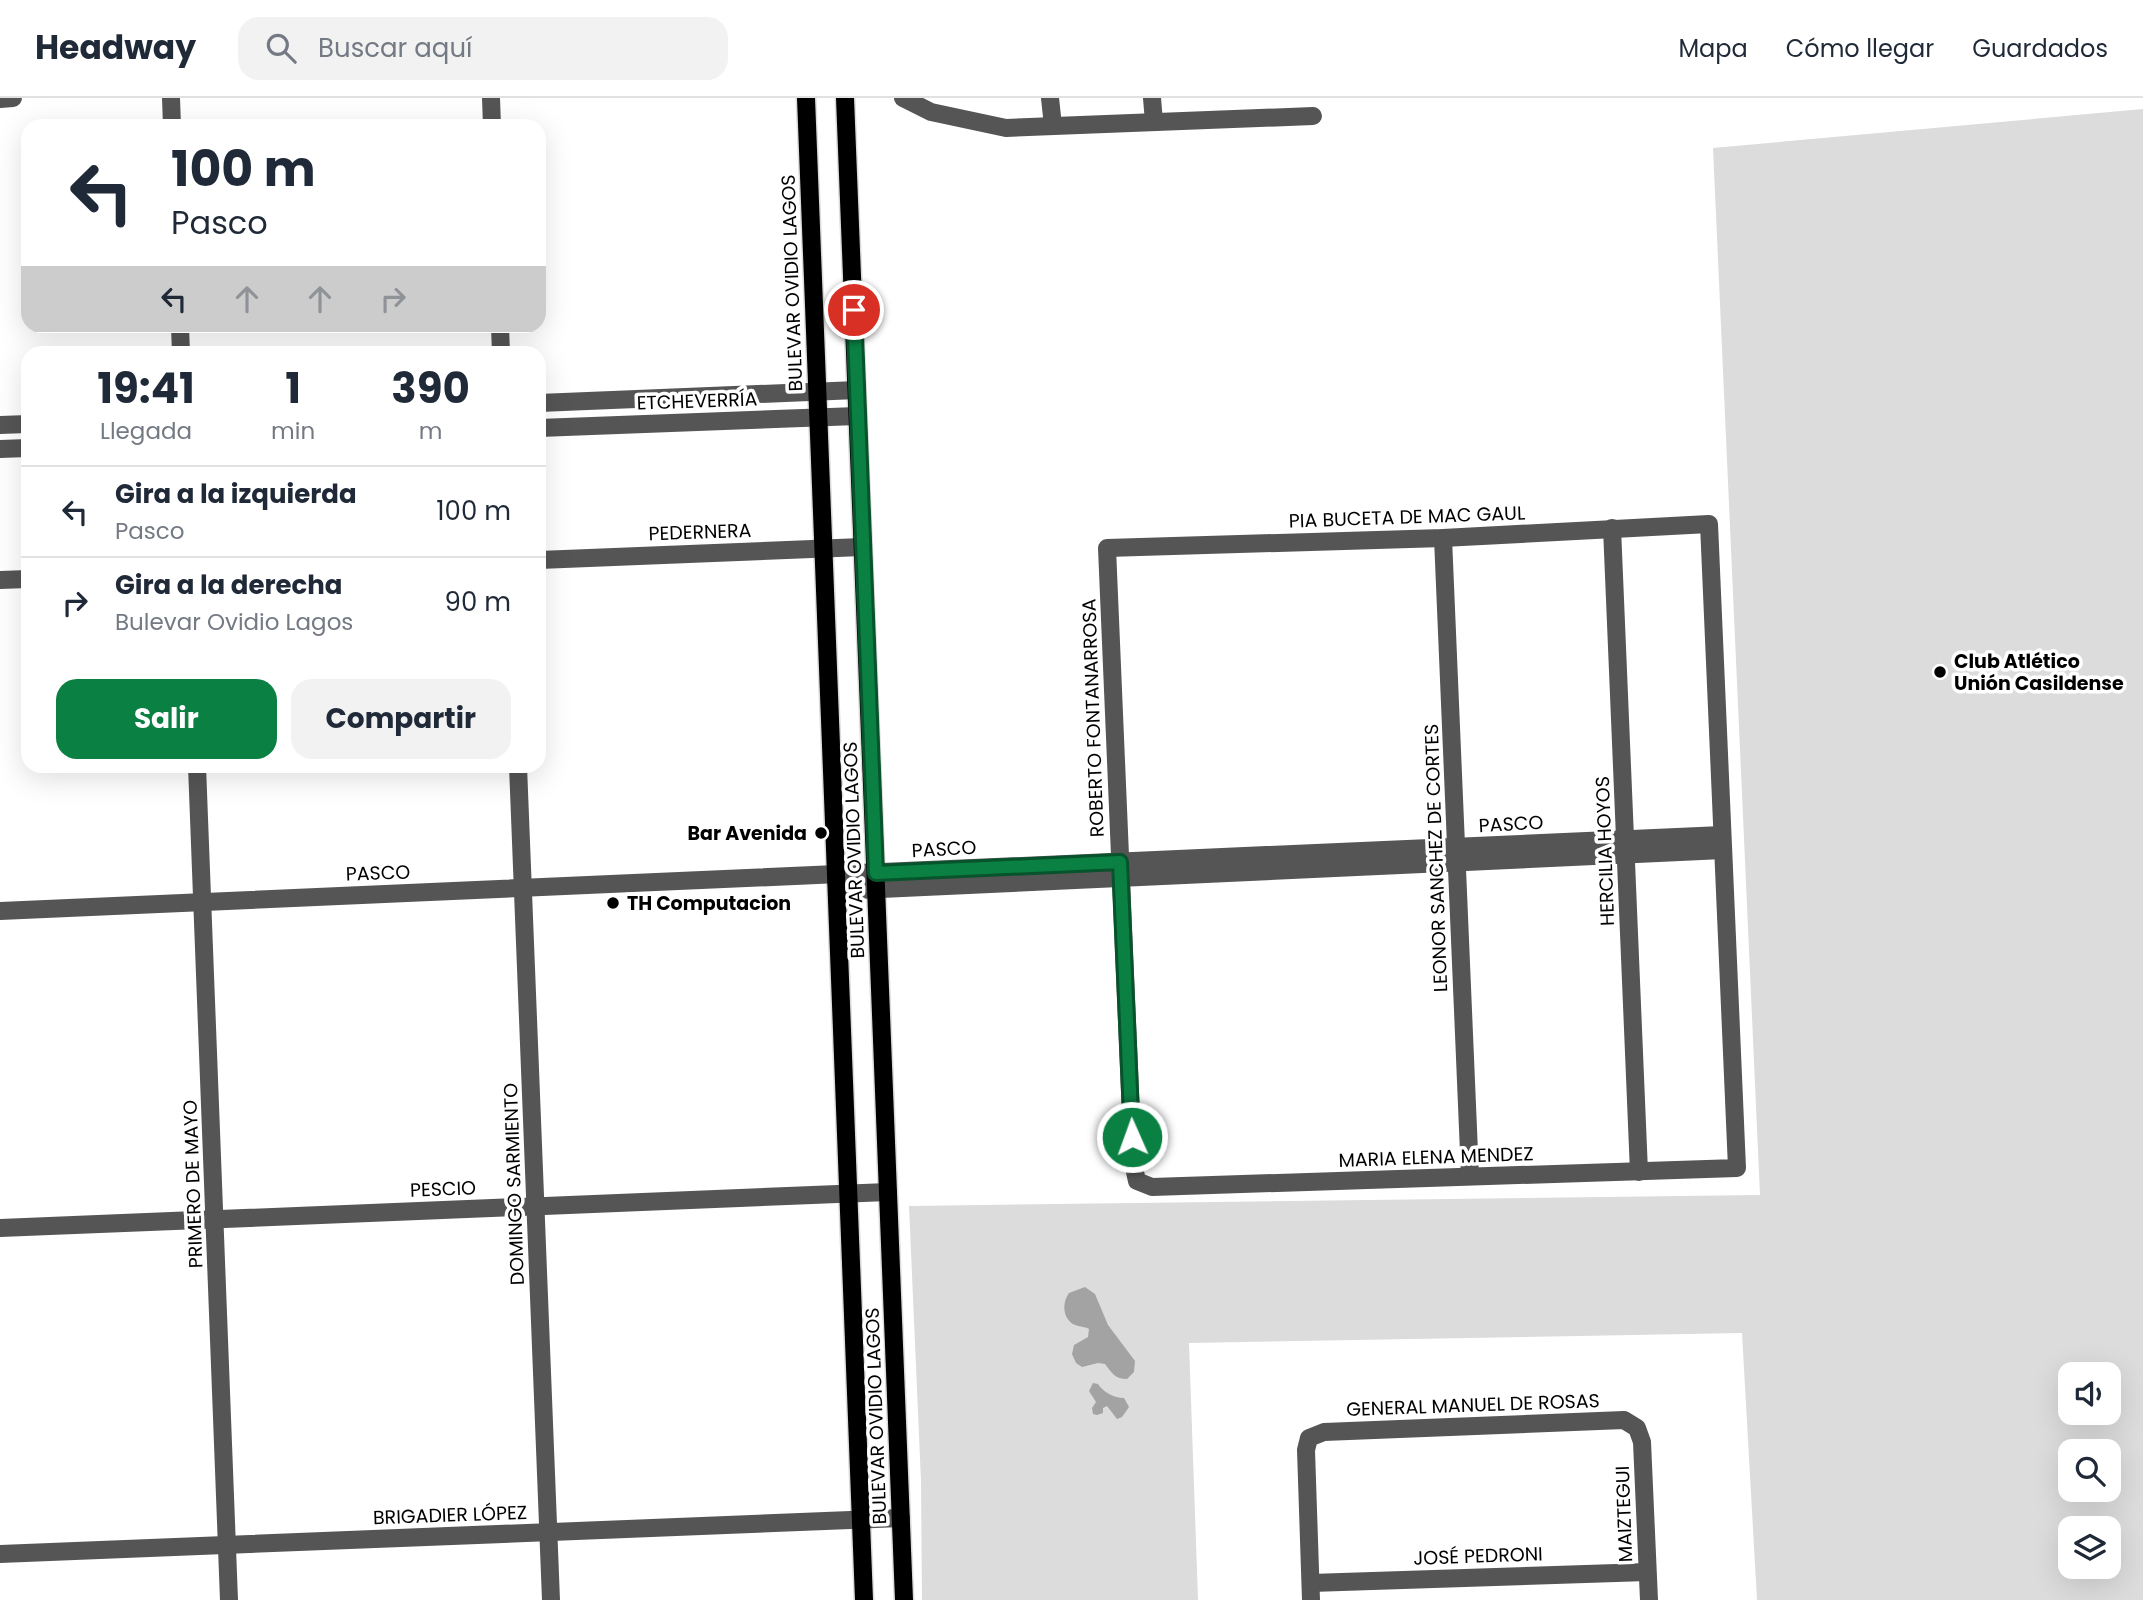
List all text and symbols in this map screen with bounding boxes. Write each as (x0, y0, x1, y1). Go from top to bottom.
search box (238, 17, 728, 80)
text: Headway (35, 24, 196, 71)
icon: search (262, 29, 300, 67)
text: Buscar aquí (318, 30, 472, 66)
text: Mapa (1678, 32, 1748, 65)
text: Cómo llegar (1786, 32, 1934, 65)
text: Guardados (1972, 32, 2108, 65)
text: 100 m (171, 135, 316, 203)
icon: left (56, 147, 147, 238)
street label: BULEVAR OVIDIO LAGOS (775, 174, 809, 392)
text: Pasco (171, 200, 268, 245)
icon: left (155, 280, 193, 318)
icon: ahead (228, 280, 266, 318)
icon: ahead (301, 280, 339, 318)
icon: right (374, 280, 412, 318)
pin (824, 280, 884, 340)
icon: arrive (835, 291, 873, 329)
text: 19:41 (97, 359, 195, 418)
text: 1 (285, 359, 301, 418)
text: 390 (391, 359, 470, 418)
street label: ETCHEVERRÍA (636, 385, 758, 417)
text: Llegada (100, 415, 192, 447)
text: min (271, 415, 315, 447)
text: m (419, 415, 442, 447)
text: Gira a la izquierda (115, 476, 357, 512)
icon: left (56, 493, 94, 531)
text: 100 m (436, 493, 511, 529)
street label: PIA BUCETA DE MAC GAUL (1288, 499, 1526, 535)
text: Pasco (115, 515, 185, 547)
street label: PEDERNERA (648, 517, 752, 547)
text: Gira a la derecha (115, 567, 343, 603)
icon: right (56, 584, 94, 622)
text: 90 m (445, 584, 511, 620)
street label: ROBERTO FONTANARROSA (1075, 598, 1111, 838)
text: Bulevar Ovidio Lagos (115, 606, 353, 638)
place label: Club Atlético Unión Casildense (1954, 648, 2124, 697)
marker: Club Atlético Unión Casildense (1932, 664, 1948, 680)
button: Salir (56, 679, 277, 759)
button: Compartir (291, 679, 511, 759)
street label: LEONOR SANCHEZ DE CORTES (1418, 723, 1454, 993)
street label: BULEVAR OVIDIO LAGOS (837, 741, 871, 959)
street label: HERCILIA HOYOS (1589, 776, 1621, 926)
street label: PASCO (1478, 809, 1544, 839)
place label: Bar Avenida (688, 820, 807, 847)
marker: Bar Avenida (813, 825, 829, 841)
street label: PASCO (911, 834, 977, 864)
street label: PASCO (345, 858, 411, 888)
place label: TH Computacion (627, 890, 791, 917)
marker: TH Computacion (605, 895, 621, 911)
street label: DOMINGO SARMIENTO (497, 1082, 531, 1286)
street label: PRIMERO DE MAYO (177, 1099, 209, 1269)
position arrow (1095, 1100, 1169, 1174)
street label: MARIA ELENA MENDEZ (1338, 1140, 1534, 1174)
street label: PESCIO (409, 1174, 477, 1204)
street label: BULEVAR OVIDIO LAGOS (859, 1307, 893, 1525)
map controls (2058, 1362, 2121, 1579)
button: sound (2058, 1362, 2121, 1425)
street label: GENERAL MANUEL DE ROSAS (1346, 1387, 1600, 1423)
button: search (2058, 1439, 2121, 1502)
street label: MAIZTEGUI (1609, 1465, 1639, 1563)
street label: BRIGADIER LÓPEZ (373, 1499, 527, 1531)
button: layers (2058, 1516, 2121, 1579)
street label: JOSÉ PEDRONI (1413, 1540, 1543, 1572)

